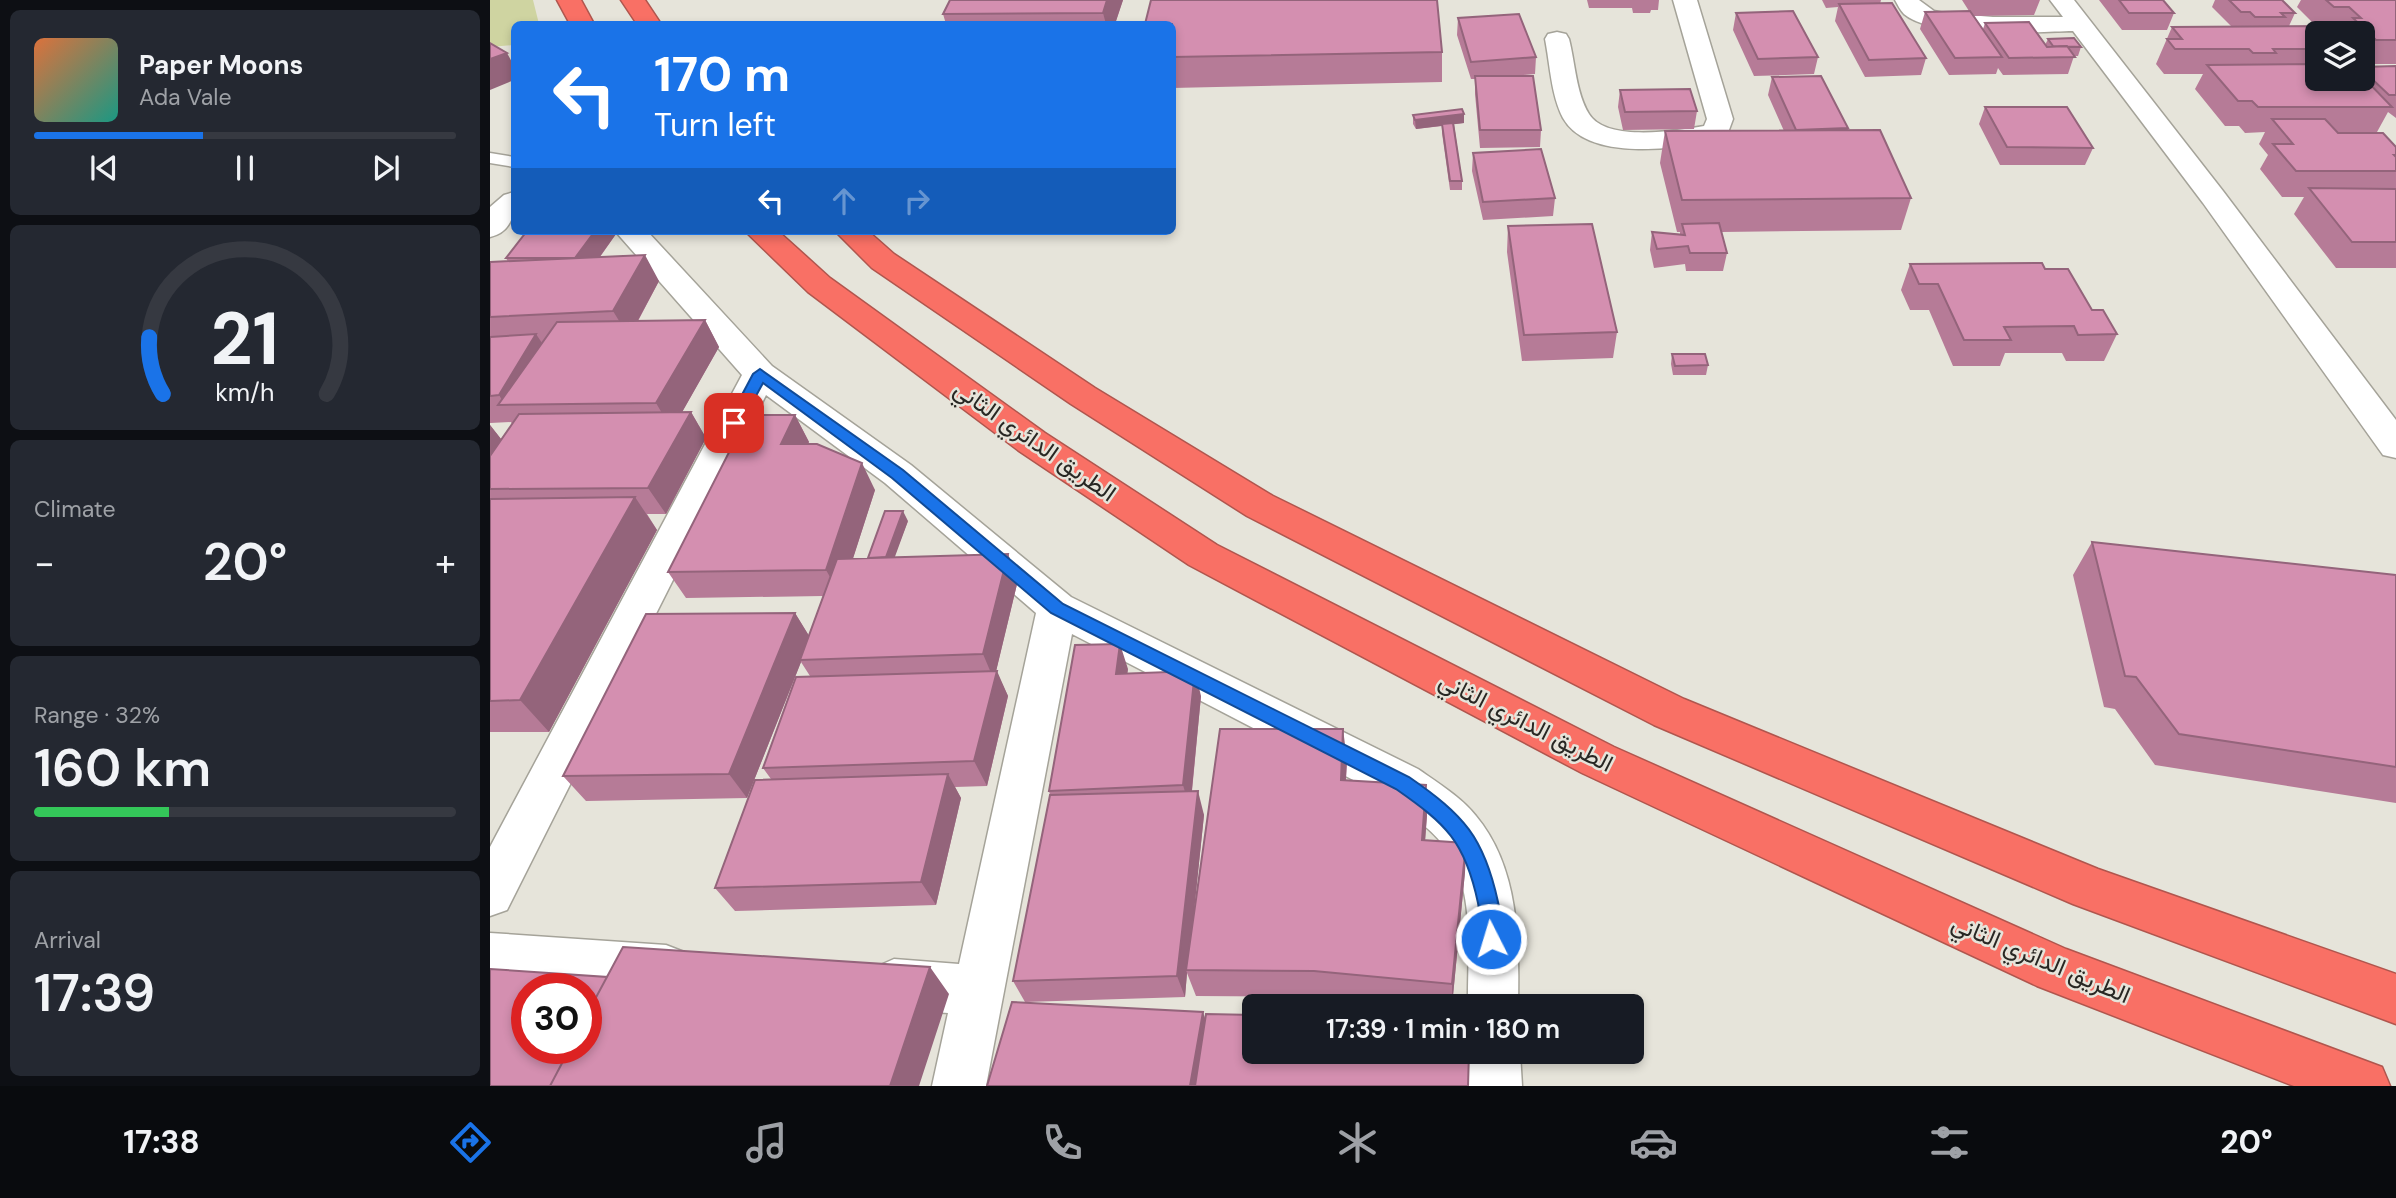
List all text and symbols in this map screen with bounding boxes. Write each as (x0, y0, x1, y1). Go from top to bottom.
map controls (2305, 21, 2375, 91)
button: layers (2305, 21, 2375, 91)
text: 170 m (654, 42, 790, 106)
text: Paper Moons (139, 48, 303, 82)
icon: left (539, 49, 630, 140)
text: Ada Vale (139, 82, 232, 112)
text: Turn left (654, 104, 776, 146)
icon: previous (85, 149, 123, 187)
icon: pause (226, 149, 264, 187)
icon: next (367, 149, 405, 187)
icon: left (752, 182, 790, 220)
icon: ahead (825, 182, 863, 220)
icon: right (898, 182, 936, 220)
text: 21 (211, 292, 279, 387)
street label: الطريق الدائري الثاني (946, 373, 1123, 511)
text: km/h (215, 376, 275, 409)
pin (704, 393, 764, 453)
icon: arrive (715, 404, 753, 442)
text: Climate (34, 494, 116, 524)
text: 20° (203, 528, 287, 596)
text: − (34, 538, 55, 588)
text: + (435, 538, 456, 588)
street label: الطريق الدائري الثاني (1432, 664, 1619, 782)
text: Range · 32% (34, 700, 160, 730)
text: 160 km (34, 734, 211, 802)
position arrow (1454, 902, 1528, 976)
street label: الطريق الدائري الثاني (1945, 907, 2135, 1014)
text: Arrival (34, 925, 101, 955)
text: 17:39 (34, 959, 155, 1027)
speed limit sign: 30 (511, 973, 602, 1064)
text: 17:39 · 1 min · 180 m (1326, 1012, 1560, 1046)
icon: directions (446, 1118, 495, 1167)
icon: music (742, 1118, 791, 1167)
icon: phone (1038, 1118, 1087, 1167)
icon: climate (1333, 1118, 1382, 1167)
icon: car (1629, 1118, 1678, 1167)
icon: filters (1925, 1118, 1974, 1167)
text: 17:38 (123, 1121, 200, 1163)
text: 20° (2220, 1121, 2273, 1163)

